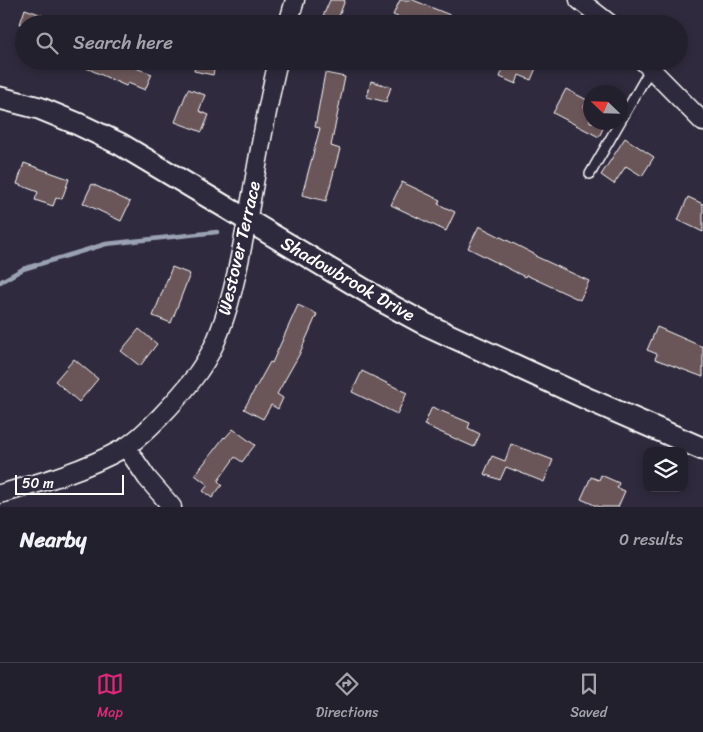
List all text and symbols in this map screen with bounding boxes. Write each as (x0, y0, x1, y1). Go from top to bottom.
search box (15, 15, 688, 70)
text: Search here (73, 26, 173, 59)
icon: search (33, 29, 61, 57)
north arrow (583, 85, 628, 130)
street label: Westover Terrace (208, 178, 270, 318)
street label: Shadowbrook Drive (275, 228, 421, 331)
map controls (643, 447, 688, 492)
button: layers (643, 447, 688, 492)
text: 50 m (22, 471, 54, 496)
scale bar (15, 472, 124, 495)
text: Nearby (20, 521, 86, 559)
text: 0 results (619, 525, 683, 554)
tab: Map (96, 670, 124, 725)
tab: Directions (316, 670, 378, 725)
tab: Saved (570, 670, 607, 725)

